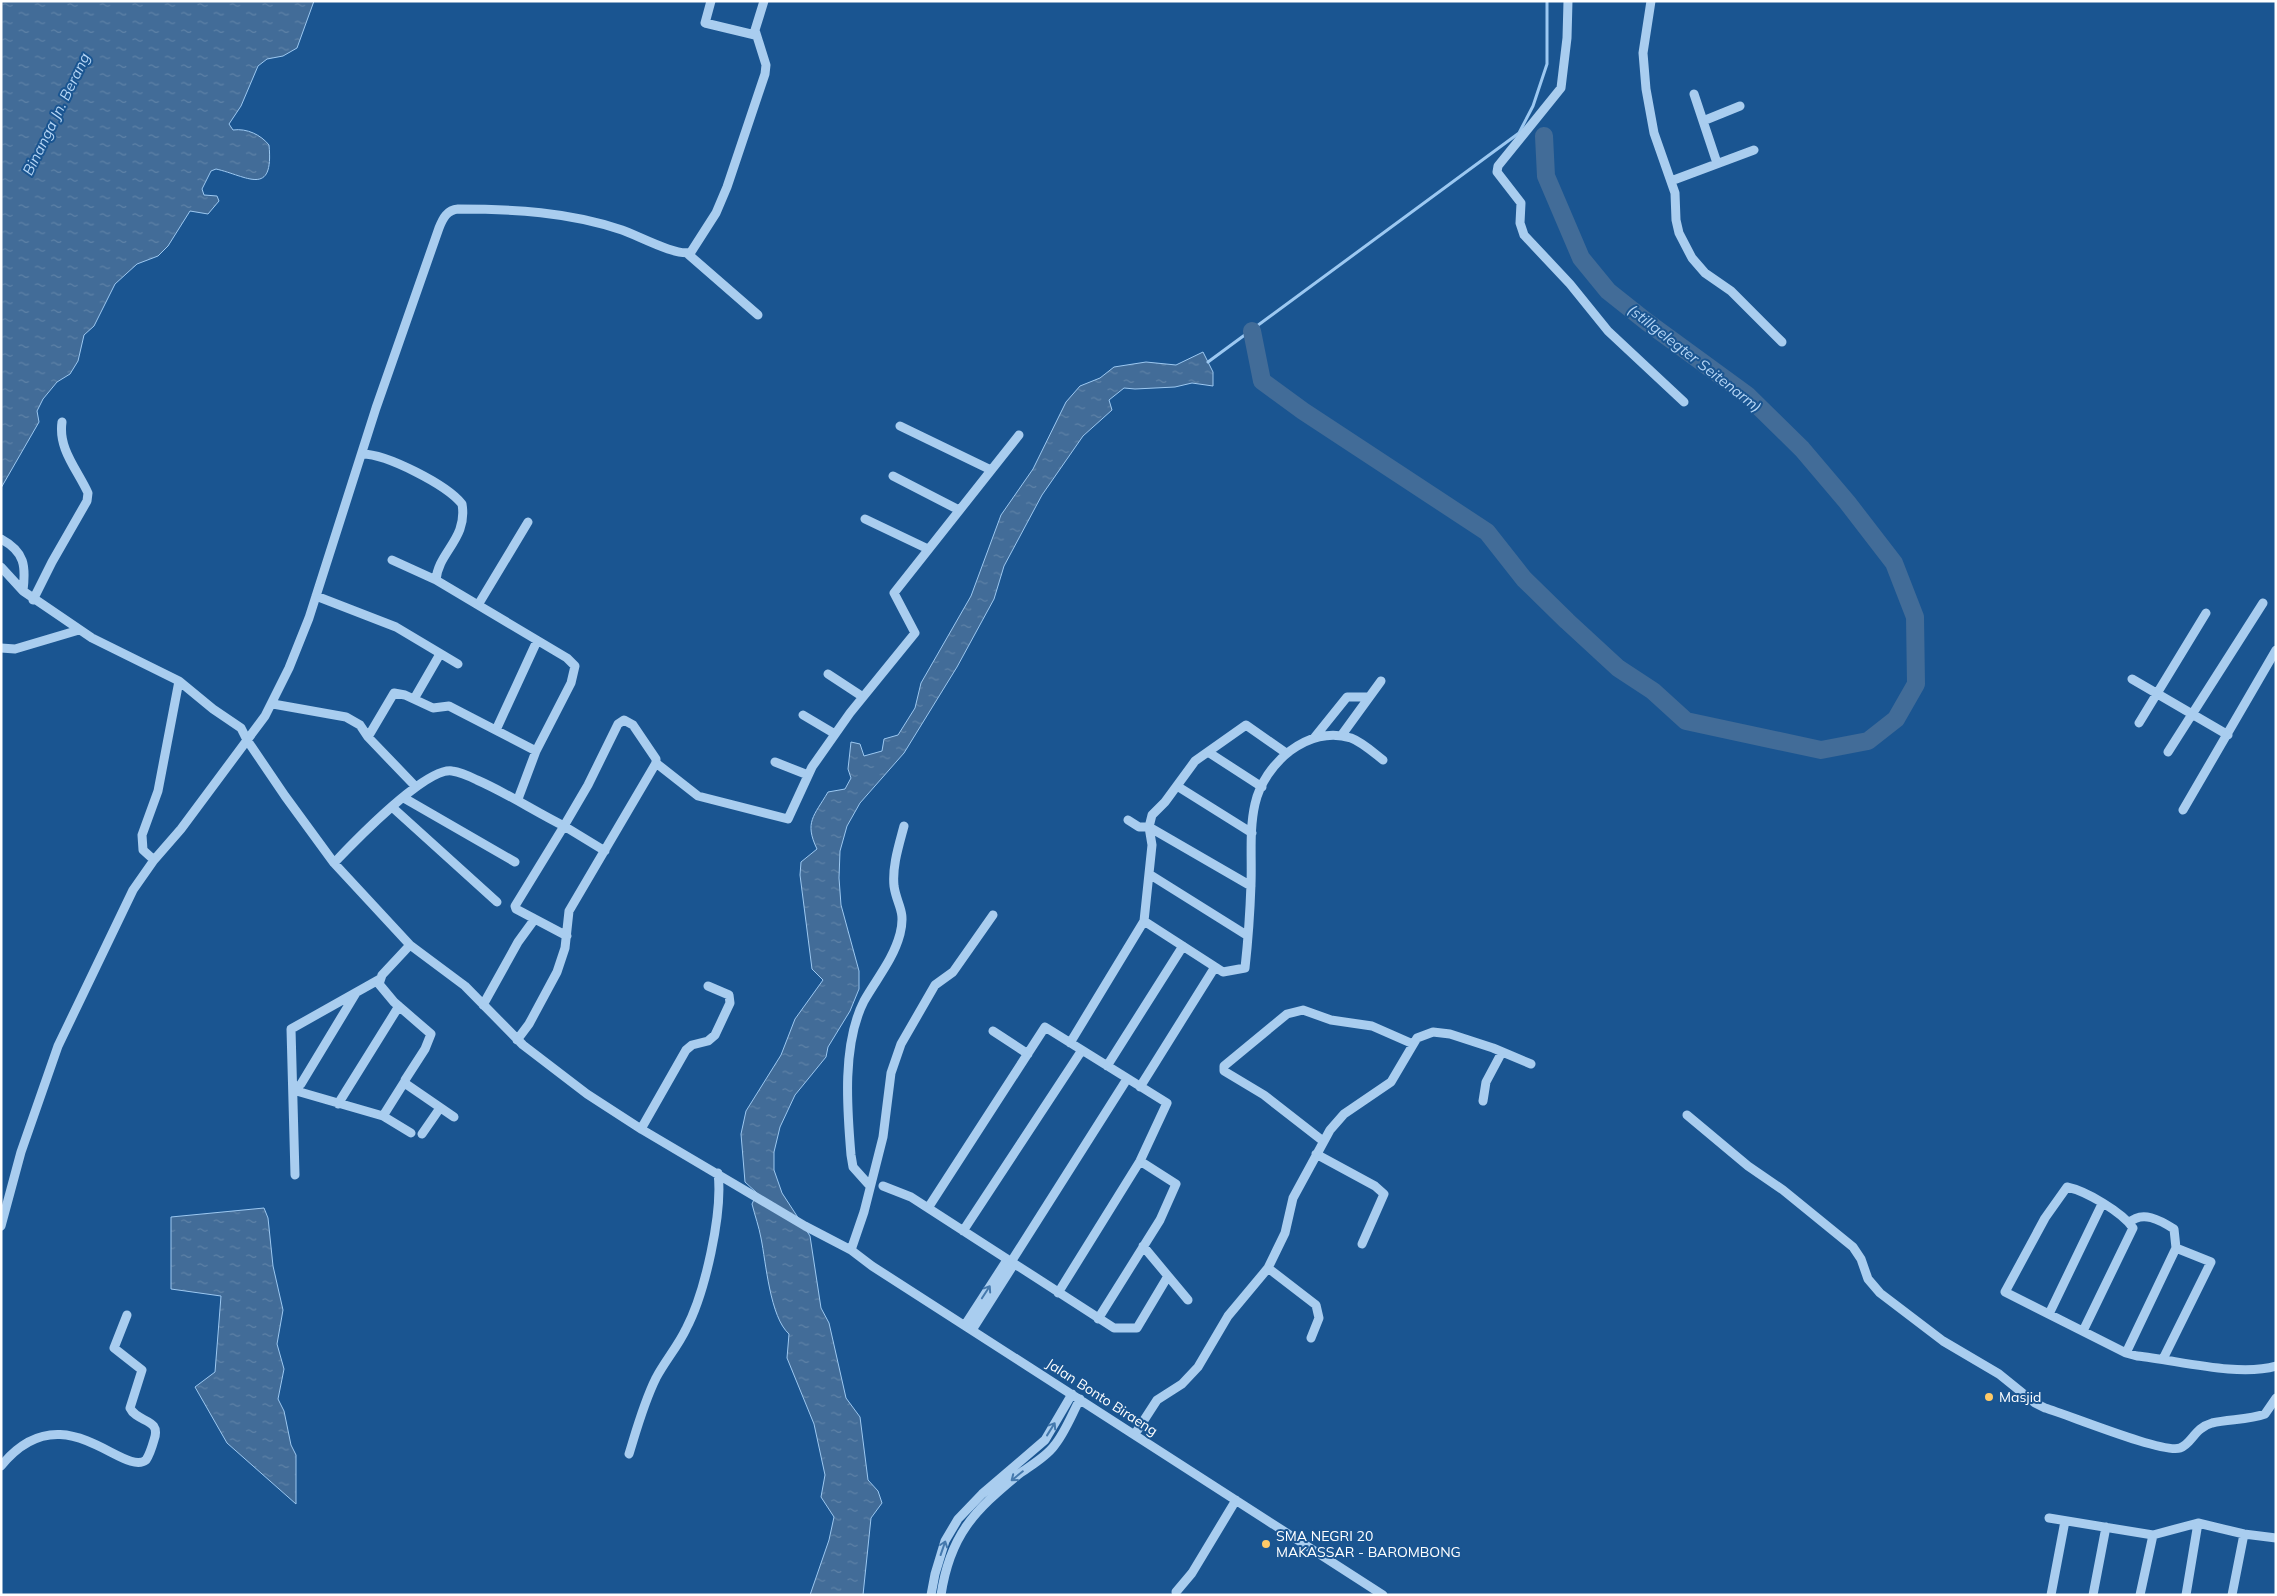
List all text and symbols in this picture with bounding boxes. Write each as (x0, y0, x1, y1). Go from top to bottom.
water label: Binanga Jn. Berang (18, 50, 94, 178)
water label: (stillgelegter Seitenarm) (1624, 300, 1766, 416)
one-way arrow (981, 1286, 991, 1300)
street label: Jalan Bonto Biraeng (1043, 1354, 1161, 1440)
place label: Masjid (1999, 1388, 2041, 1406)
marker: Masjid (1983, 1391, 1995, 1403)
one-way arrow (1047, 1423, 1057, 1437)
one-way arrow (1011, 1470, 1024, 1481)
place label: SMA NEGRI 20 MAKASSAR - BAROMBONG (1276, 1527, 1461, 1561)
marker: SMA NEGRI 20 MAKASSAR - BAROMBONG (1260, 1538, 1272, 1550)
one-way arrow (939, 1540, 948, 1556)

